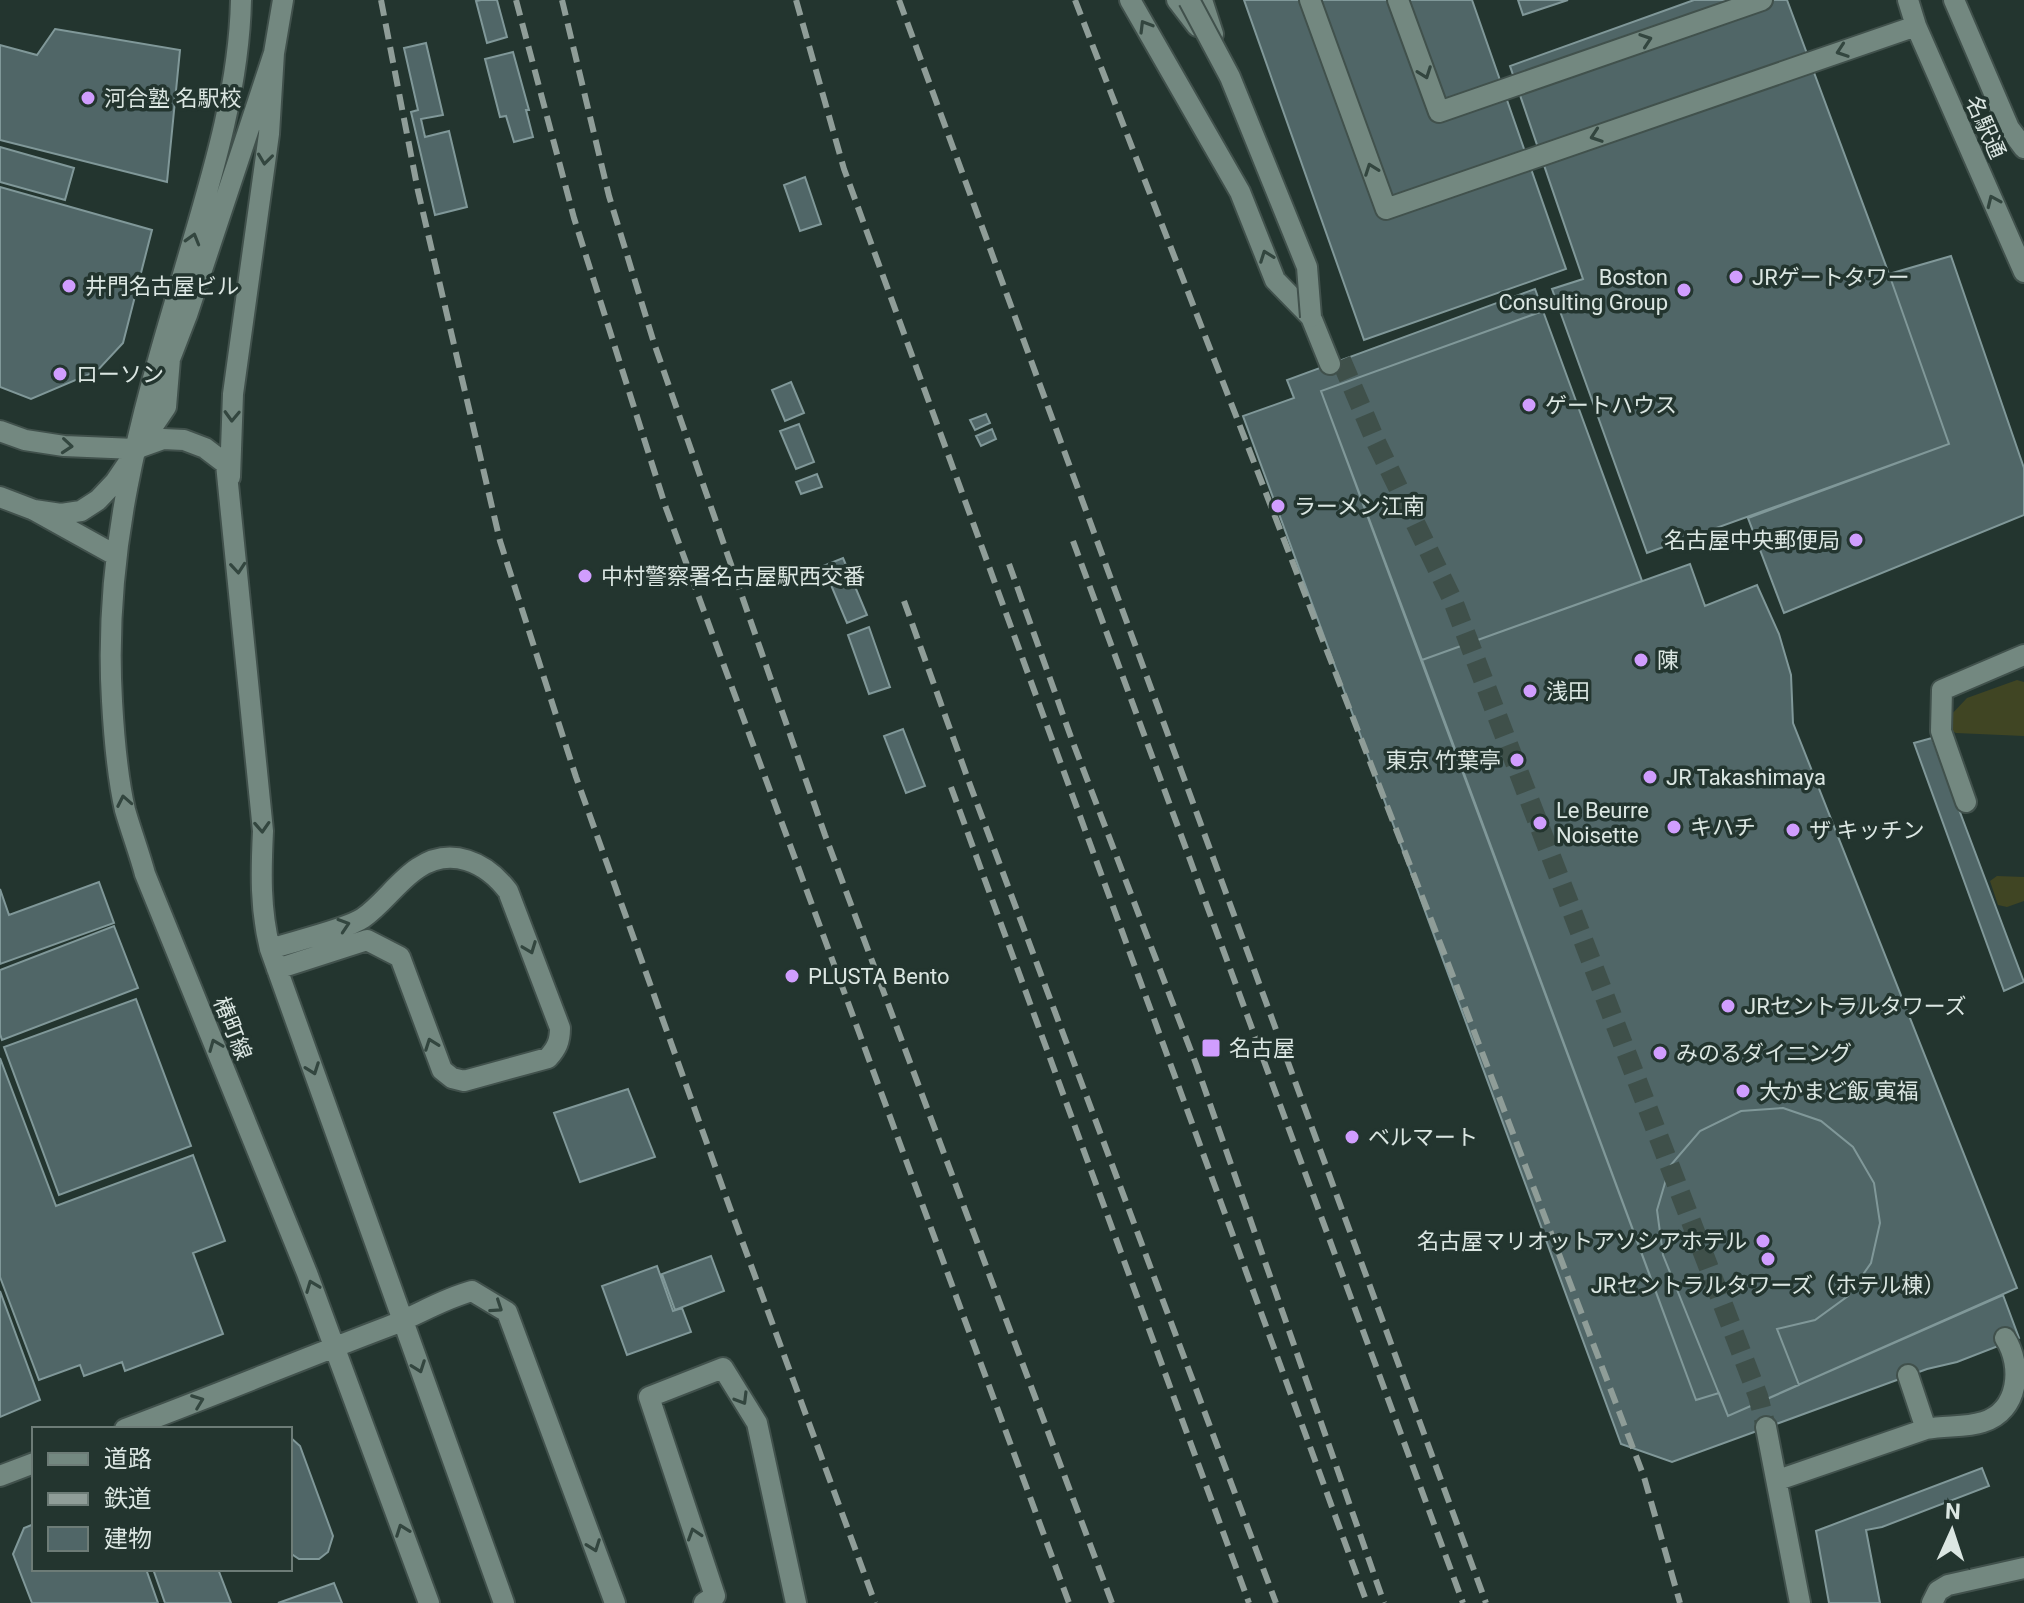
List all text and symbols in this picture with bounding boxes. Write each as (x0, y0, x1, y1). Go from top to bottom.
one-way arrow (1140, 20, 1155, 35)
one-way arrow (1638, 34, 1652, 50)
one-way arrow (1836, 42, 1850, 58)
one-way arrow (1415, 65, 1432, 79)
place label: 河合塾 名駅校 (104, 86, 241, 111)
marker: 河合塾 名駅校 (79, 89, 97, 107)
street label: 名駅通 (1961, 92, 2010, 162)
one-way arrow (1590, 127, 1604, 143)
one-way arrow (257, 152, 274, 166)
one-way arrow (1364, 163, 1381, 177)
one-way arrow (1986, 195, 2002, 209)
one-way arrow (184, 232, 201, 246)
one-way arrow (1259, 250, 1276, 264)
place label: Boston Consulting Group (1498, 265, 1668, 315)
place label: JRゲートタワー (1752, 265, 1910, 290)
marker: JRゲートタワー (1727, 268, 1745, 286)
place label: 井門名古屋ビル (85, 274, 239, 299)
marker: 井門名古屋ビル (60, 277, 78, 295)
marker: Boston Consulting Group (1675, 281, 1693, 299)
place label: ローソン (76, 362, 164, 387)
marker: ローソン (51, 365, 69, 383)
place label: ゲートハウス (1545, 393, 1677, 418)
marker: ゲートハウス (1520, 396, 1538, 414)
one-way arrow (223, 410, 241, 423)
one-way arrow (61, 437, 74, 454)
place label: ラーメン江南 (1294, 494, 1425, 519)
marker: ラーメン江南 (1269, 497, 1287, 515)
place label: 名古屋中央郵便局 (1664, 528, 1840, 553)
marker: 名古屋中央郵便局 (1847, 531, 1865, 549)
one-way arrow (229, 562, 246, 575)
place label: 中村警察署名古屋駅西交番 (601, 564, 865, 589)
marker: 中村警察署名古屋駅西交番 (576, 567, 594, 585)
place label: 陳 (1657, 648, 1679, 673)
marker: 陳 (1632, 651, 1650, 669)
place label: 浅田 (1546, 679, 1590, 704)
marker: 浅田 (1521, 682, 1539, 700)
place label: 東京 竹葉亭 (1386, 748, 1501, 773)
marker: 東京 竹葉亭 (1508, 751, 1526, 769)
place label: JR Takashimaya (1666, 765, 1826, 790)
marker: JR Takashimaya (1641, 768, 1659, 786)
one-way arrow (117, 795, 134, 808)
place label: Le Beurre Noisette (1556, 798, 1649, 848)
marker: Le Beurre Noisette (1531, 814, 1549, 832)
place label: キハチ (1690, 815, 1756, 840)
marker: キハチ (1665, 818, 1683, 836)
place label: ザ キッチン (1809, 818, 1924, 843)
one-way arrow (253, 821, 270, 834)
marker: ザ キッチン (1784, 821, 1802, 839)
one-way arrow (336, 919, 350, 935)
one-way arrow (520, 940, 536, 954)
place label: PLUSTA Bento (808, 964, 950, 989)
marker: PLUSTA Bento (783, 967, 801, 985)
street label: 椿町線 (209, 993, 256, 1063)
place label: JRセントラルタワーズ (1744, 994, 1967, 1019)
marker: JRセントラルタワーズ (1719, 997, 1737, 1015)
place label: 名古屋 (1229, 1036, 1295, 1061)
marker: 名古屋 (1200, 1037, 1222, 1059)
one-way arrow (425, 1038, 441, 1052)
one-way arrow (208, 1039, 224, 1053)
place label: みのるダイニング (1676, 1041, 1852, 1066)
marker: みのるダイニング (1651, 1044, 1669, 1062)
one-way arrow (304, 1061, 320, 1075)
place label: 大かまど飯 寅福 (1759, 1079, 1918, 1104)
marker: 大かまど飯 寅福 (1734, 1082, 1752, 1100)
place label: ベルマート (1368, 1125, 1478, 1150)
marker: ベルマート (1343, 1128, 1361, 1146)
place label: 名古屋マリオットアソシアホテル (1417, 1229, 1747, 1254)
marker: 名古屋マリオットアソシアホテル (1754, 1232, 1772, 1250)
marker: JRセントラルタワーズ（ホテル棟） (1759, 1250, 1777, 1268)
place label: JRセントラルタワーズ（ホテル棟） (1591, 1273, 1945, 1298)
one-way arrow (305, 1280, 322, 1294)
one-way arrow (488, 1297, 503, 1312)
one-way arrow (409, 1359, 425, 1373)
one-way arrow (732, 1390, 748, 1405)
one-way arrow (190, 1394, 204, 1411)
legend (32, 1427, 292, 1571)
text: 道路 (104, 1445, 152, 1473)
text: 鉄道 (104, 1485, 152, 1513)
north arrow (1912, 1491, 1992, 1571)
text: N (1945, 1499, 1961, 1524)
one-way arrow (395, 1524, 412, 1538)
text: 建物 (104, 1525, 152, 1553)
one-way arrow (688, 1528, 704, 1542)
one-way arrow (584, 1538, 601, 1552)

